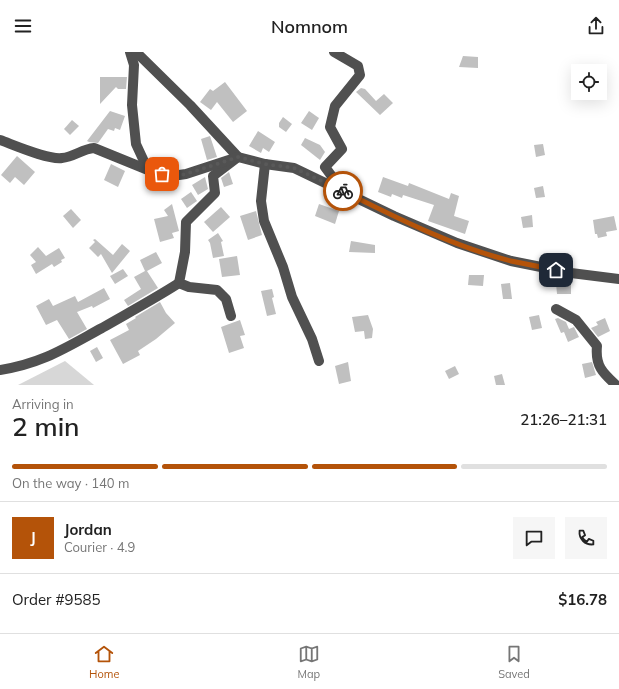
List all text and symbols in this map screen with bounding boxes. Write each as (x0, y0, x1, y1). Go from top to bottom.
icon: menu (12, 15, 34, 37)
text: Nomnom (271, 15, 348, 38)
icon: share (585, 15, 607, 37)
map controls (571, 64, 607, 100)
button: locate (571, 64, 607, 100)
pin (145, 157, 179, 191)
icon: bag (151, 163, 173, 185)
courier (323, 171, 363, 211)
icon: bike (332, 180, 354, 202)
pin (539, 253, 573, 287)
icon: home (545, 259, 567, 281)
text: Arriving in (12, 396, 74, 412)
text: 2 min (12, 410, 80, 443)
text: 21:26–21:31 (520, 410, 607, 429)
text: On the way · 140 m (12, 475, 129, 491)
button: chat (513, 517, 555, 559)
button: phone (565, 517, 607, 559)
text: Jordan (64, 520, 112, 539)
text: J (30, 528, 36, 547)
text: Courier · 4.9 (64, 539, 135, 555)
text: Order #9585 (12, 590, 100, 609)
text: $16.78 (558, 590, 607, 609)
tab: Home (89, 643, 119, 681)
tab: Map (297, 643, 320, 681)
tab: Saved (498, 643, 530, 681)

